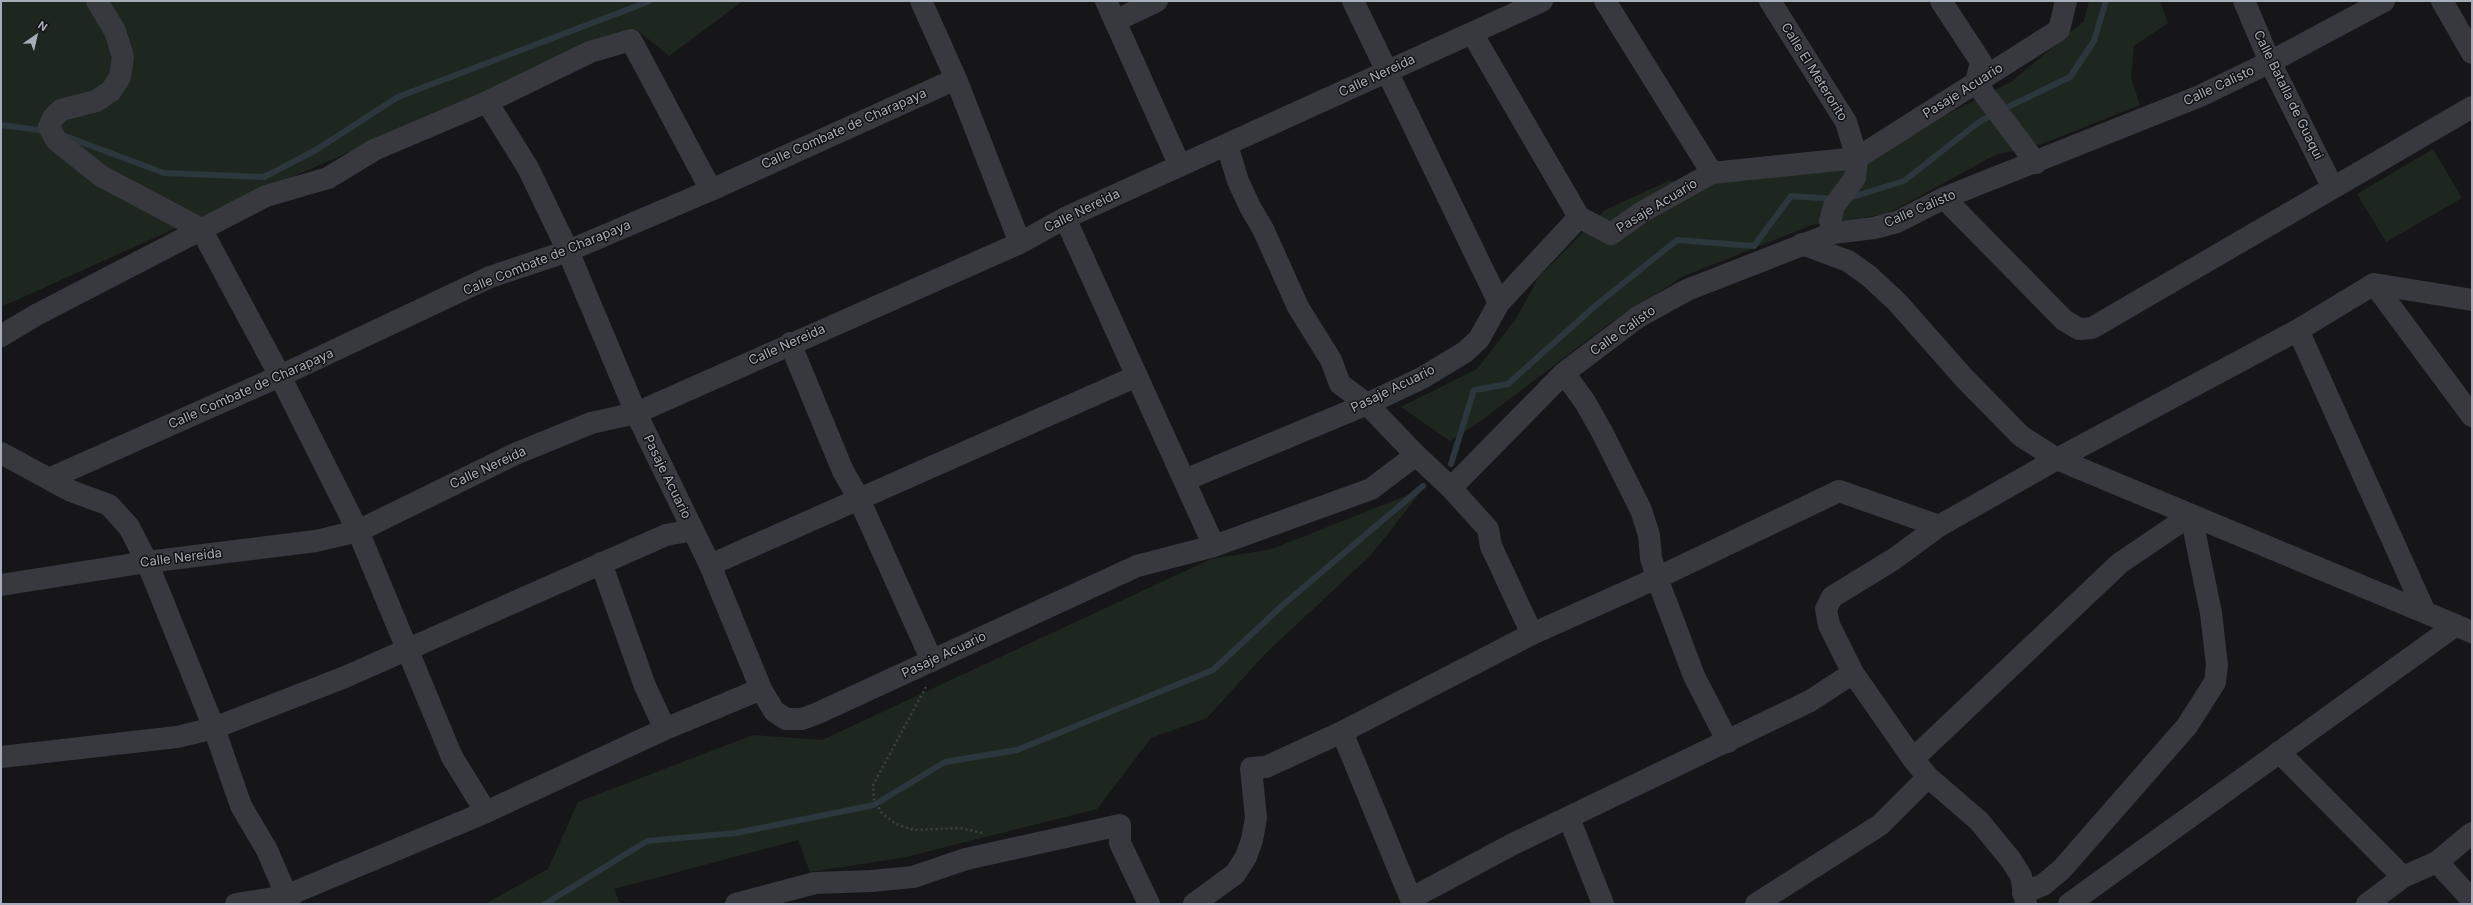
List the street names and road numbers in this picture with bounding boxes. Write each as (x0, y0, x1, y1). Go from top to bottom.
street label: Calle El Meterorito (1778, 20, 1850, 124)
street label: Calle Batalla de Guaqui (2250, 28, 2326, 162)
street label: Calle Nereida (1336, 52, 1418, 100)
street label: Pasaje Acuario (1920, 60, 2006, 122)
street label: Calle Calisto (2181, 63, 2257, 109)
street label: Calle Combate de Charapaya (759, 85, 929, 173)
street label: Pasaje Acuario (1614, 176, 1700, 236)
street label: Calle Nereida (1042, 186, 1122, 236)
street label: Calle Calisto (1882, 187, 1958, 231)
street label: Calle Combate de Charapaya (461, 217, 633, 299)
street label: Calle Calisto (1587, 303, 1659, 359)
street label: Calle Nereida (746, 321, 828, 369)
street label: Calle Combate de Charapaya (166, 345, 336, 433)
street label: Pasaje Acuario (1348, 362, 1438, 416)
street label: Pasaje Acuario (640, 432, 694, 522)
street label: Calle Nereida (447, 444, 529, 492)
street label: Calle Nereida (139, 545, 223, 571)
street label: Pasaje Acuario (899, 629, 989, 681)

